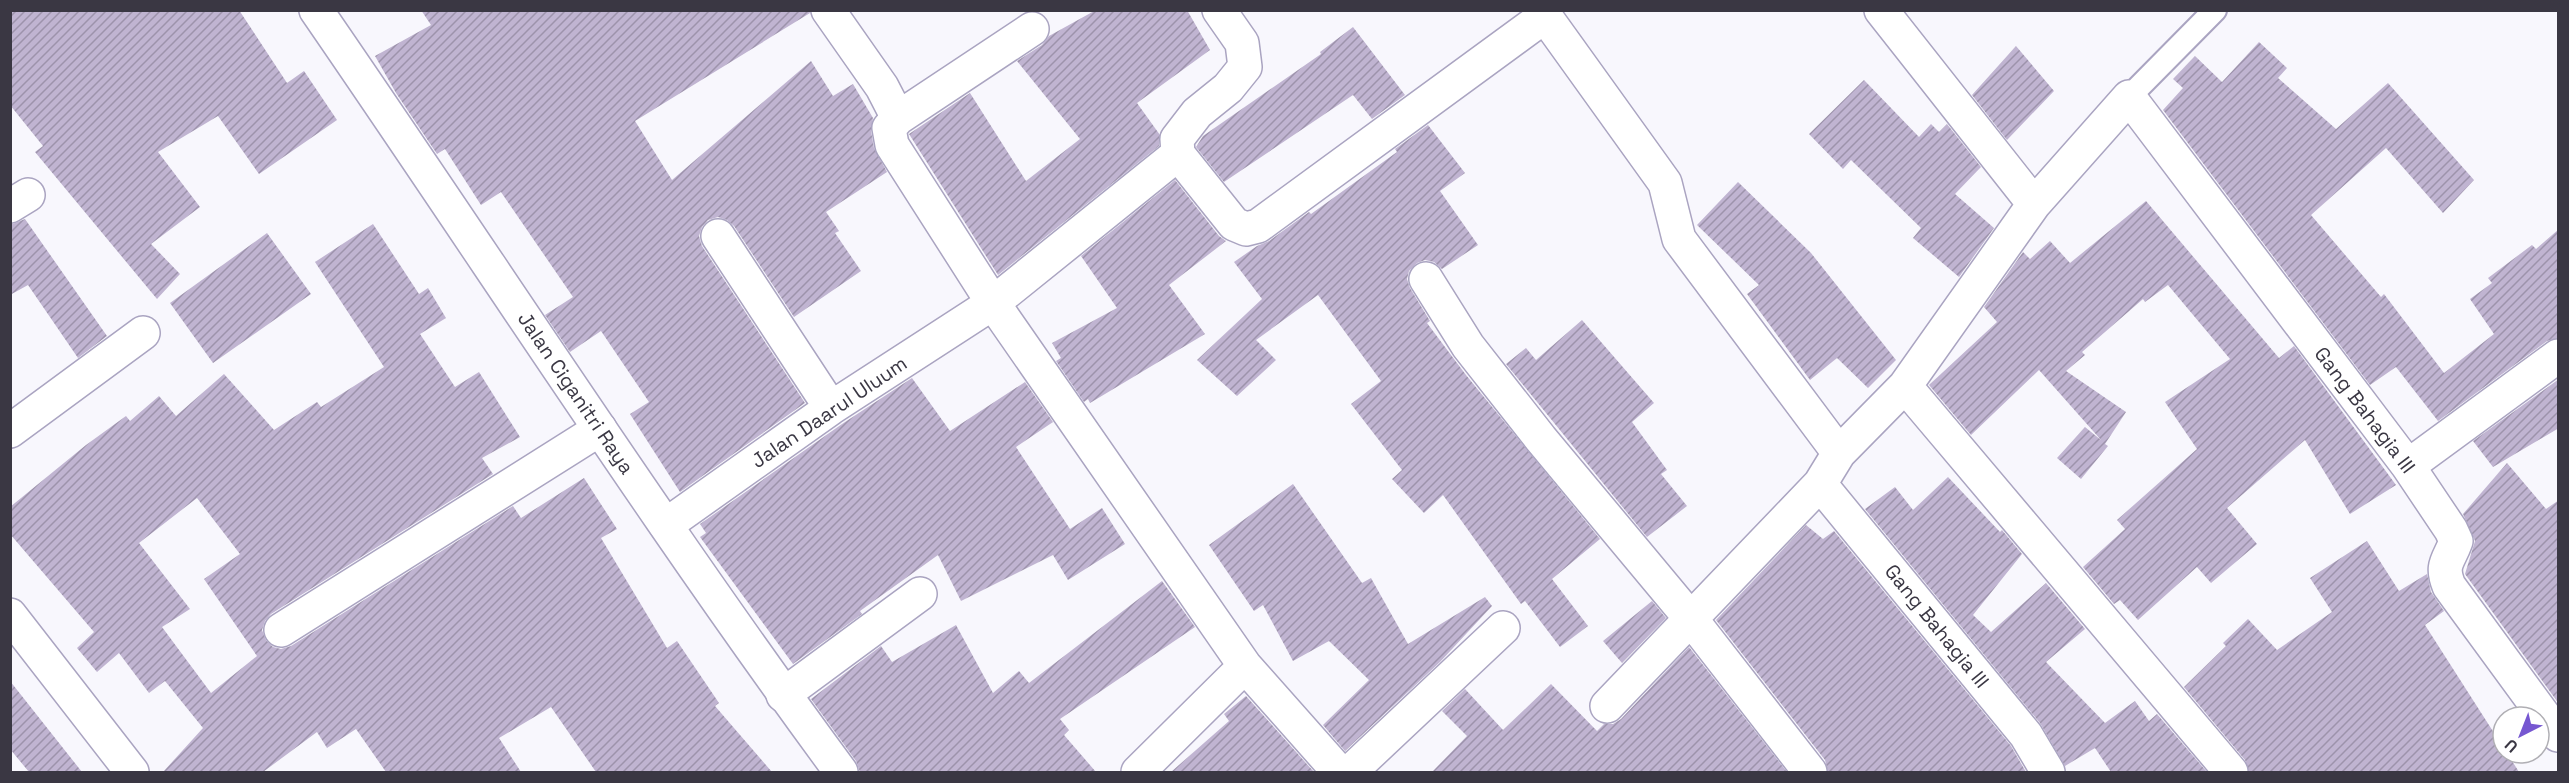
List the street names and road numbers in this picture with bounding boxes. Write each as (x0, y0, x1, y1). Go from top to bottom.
street label: Jalan Ciganitri Raya (512, 307, 640, 479)
street label: Gang Bahagia III (2309, 341, 2421, 479)
street label: Jalan Daarul Uluum (746, 350, 912, 474)
street label: Gang Bahagia III (1879, 559, 1995, 693)

